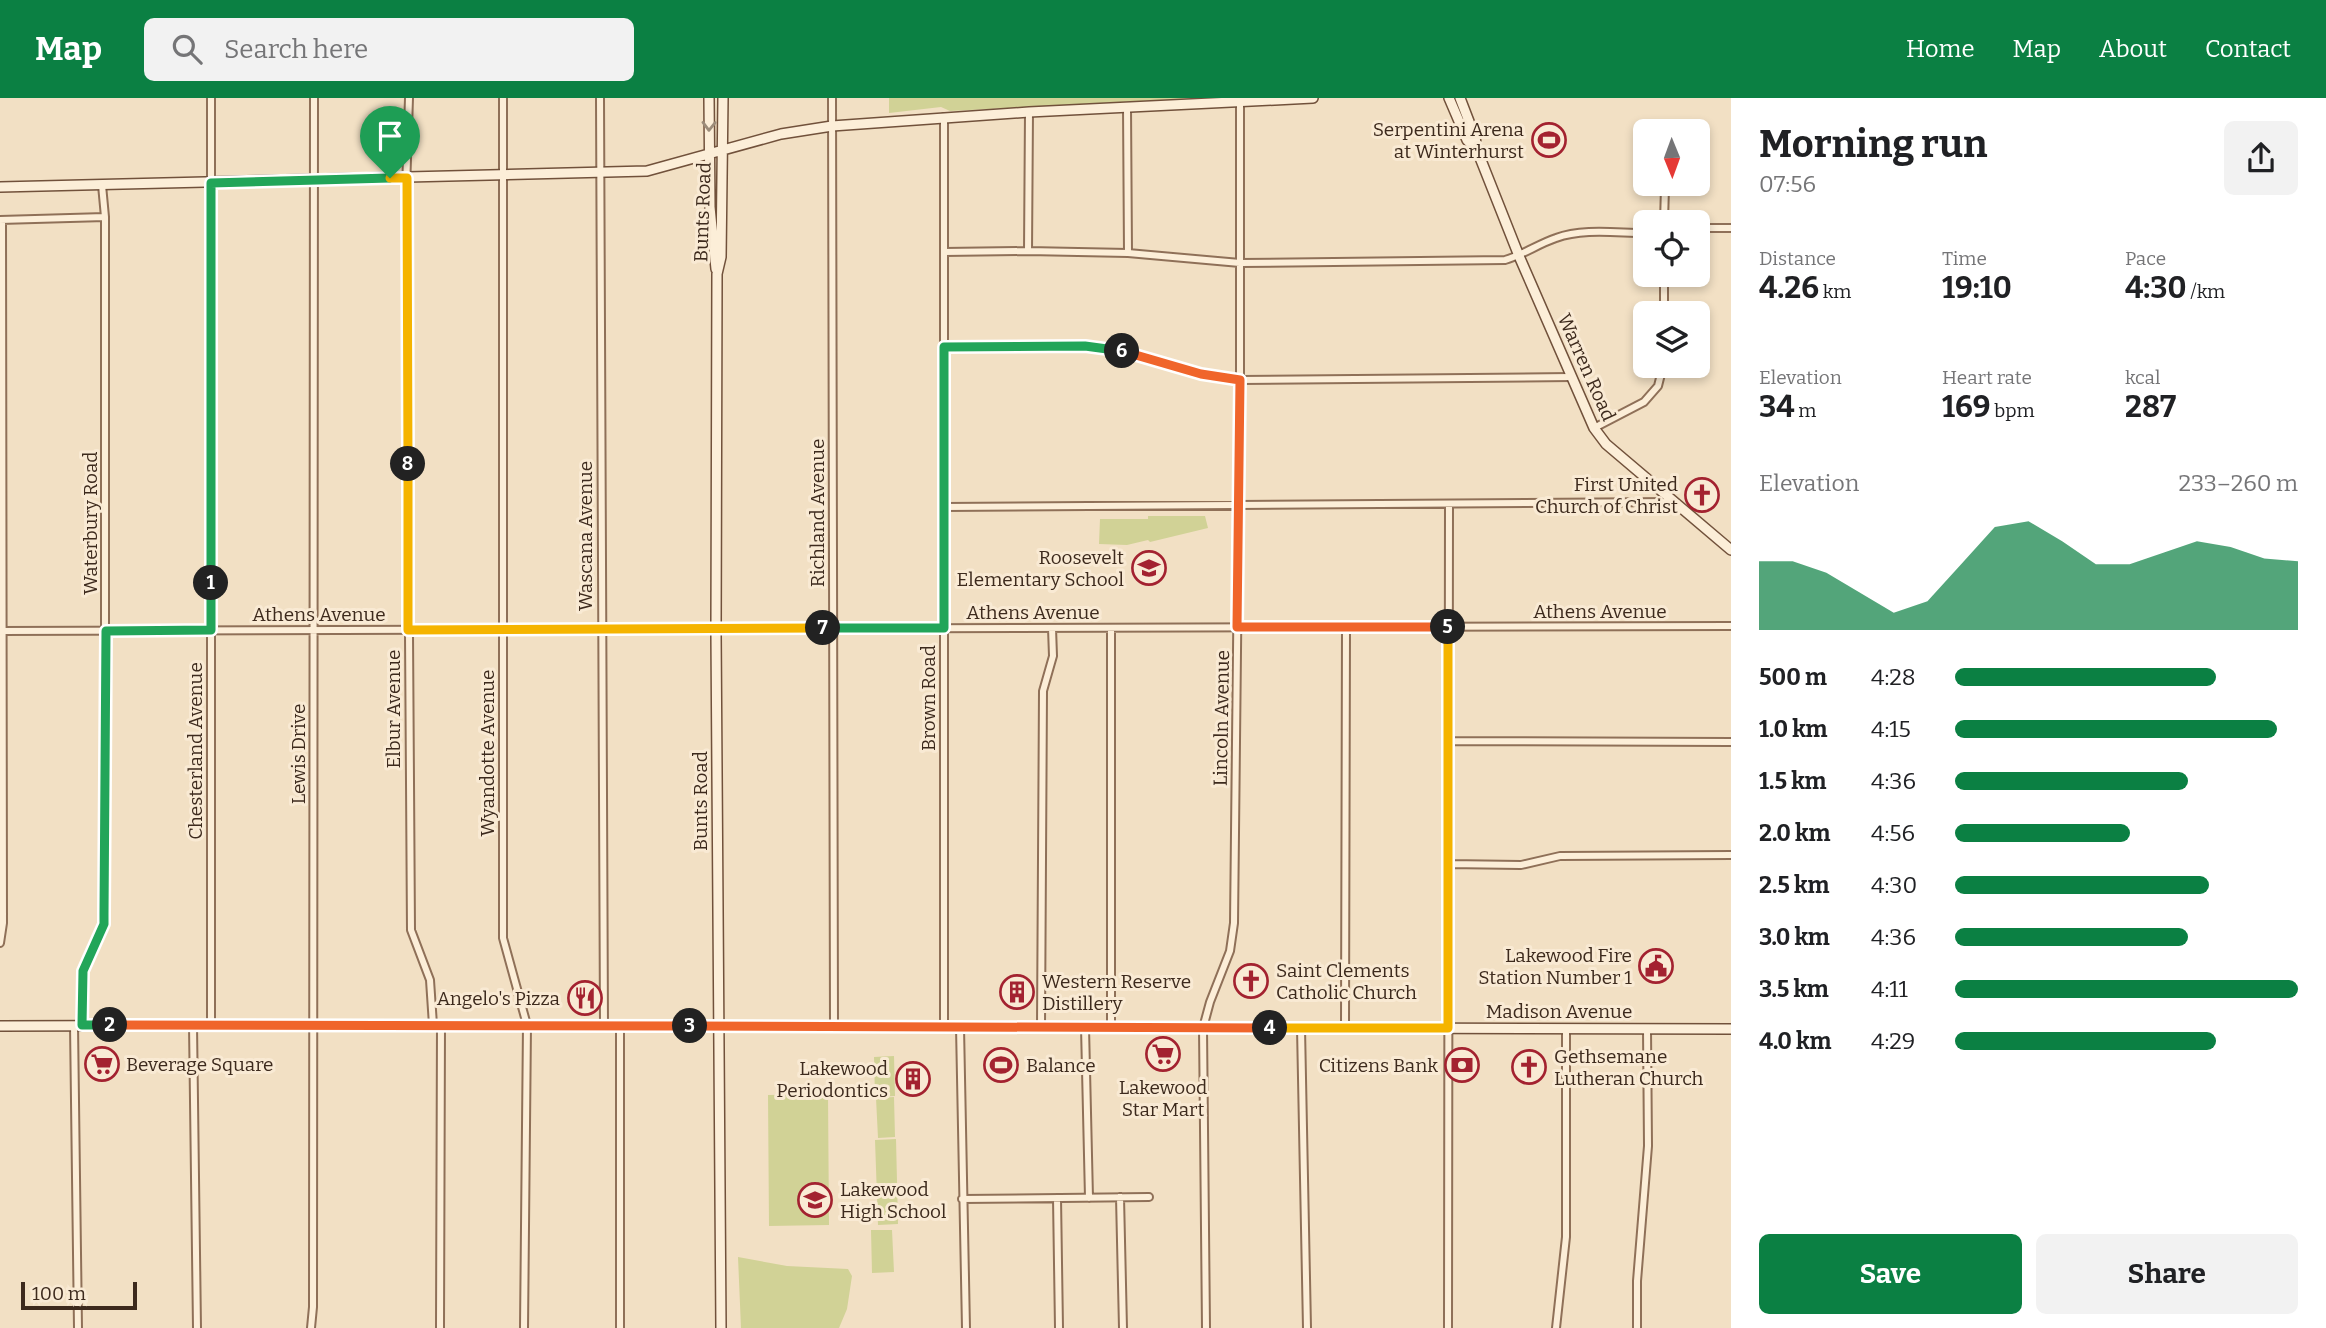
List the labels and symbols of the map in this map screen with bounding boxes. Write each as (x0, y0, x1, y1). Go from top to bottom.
pin (360, 106, 420, 178)
place label: Serpentini Arena at Winterhurst (1373, 118, 1525, 163)
north arrow (1633, 119, 1710, 196)
one-way arrow (701, 121, 716, 132)
sports icon: Serpentini Arena at Winterhurst (1530, 121, 1568, 159)
street label: Bunts Road (689, 162, 716, 262)
street label: Warren Road (1553, 310, 1620, 425)
pin: 6 (1104, 334, 1140, 368)
street label: Richland Avenue (806, 439, 829, 587)
pin: 8 (390, 446, 426, 482)
street label: Waterbury Road (79, 451, 102, 595)
street label: Wascana Avenue (574, 461, 597, 611)
place label: First United Church of Christ (1535, 473, 1678, 518)
church icon: First United Church of Christ (1683, 476, 1721, 514)
place label: Roosevelt Elementary School (957, 546, 1124, 591)
school or university icon: Roosevelt Elementary School (1130, 549, 1168, 587)
pin: 1 (194, 566, 228, 601)
street label: Athens Avenue (1533, 600, 1667, 623)
street label: Athens Avenue (966, 601, 1100, 624)
street label: Athens Avenue (252, 603, 386, 626)
pin: 7 (806, 610, 840, 646)
pin: 5 (1430, 610, 1466, 644)
street label: Brown Road (917, 645, 940, 751)
street label: Elbur Avenue (382, 649, 405, 769)
street label: Lincoln Avenue (1209, 650, 1234, 786)
street label: Chesterland Avenue (184, 662, 207, 840)
street label: Wyandotte Avenue (476, 669, 499, 837)
street label: Lewis Drive (287, 704, 310, 804)
street label: Bunts Road (689, 751, 712, 851)
place label: Lakewood Fire Station Number 1 (1478, 944, 1632, 989)
public building icon: Lakewood Fire Station Number 1 (1637, 947, 1675, 985)
place label: Saint Clements Catholic Church (1276, 959, 1417, 1004)
church icon: Saint Clements Catholic Church (1232, 962, 1270, 1000)
place label: Western Reserve Distillery (1042, 970, 1191, 1015)
building icon: Western Reserve Distillery (998, 973, 1036, 1011)
restaurant icon: Angelo's Pizza (566, 979, 604, 1017)
place label: Angelo's Pizza (437, 987, 561, 1010)
street label: Madison Avenue (1486, 1000, 1632, 1023)
pin: 2 (92, 1007, 128, 1042)
pin: 3 (672, 1009, 708, 1044)
pin: 4 (1252, 1010, 1288, 1046)
supermarket icon: Lakewood Star Mart (1144, 1035, 1182, 1073)
supermarket icon: Beverage Square (83, 1045, 121, 1083)
place label: Gethsemane Lutheran Church (1554, 1045, 1704, 1090)
sports icon: Balance (982, 1046, 1020, 1084)
bank icon: Citizens Bank (1443, 1046, 1481, 1084)
church icon: Gethsemane Lutheran Church (1510, 1048, 1548, 1086)
place label: Beverage Square (126, 1053, 274, 1076)
place label: Balance (1026, 1054, 1096, 1077)
place label: Citizens Bank (1319, 1054, 1438, 1077)
place label: Lakewood Periodontics (776, 1057, 888, 1102)
building icon: Lakewood Periodontics (894, 1060, 932, 1098)
place label: Lakewood Star Mart (1119, 1076, 1207, 1121)
place label: Lakewood High School (840, 1178, 946, 1223)
school or university icon: Lakewood High School (796, 1181, 834, 1219)
scale bar (21, 1279, 136, 1311)

